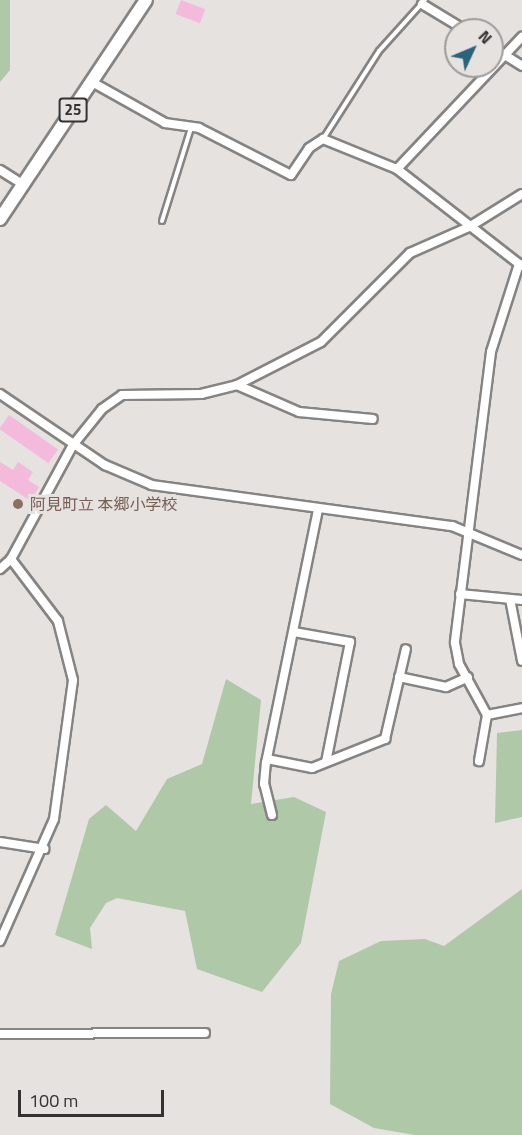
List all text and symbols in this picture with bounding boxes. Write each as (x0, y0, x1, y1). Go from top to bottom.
north arrow (444, 18, 504, 78)
text: N (473, 25, 498, 49)
road number: 25 (58, 98, 88, 122)
place label: 阿見町立 本郷小学校 (30, 494, 178, 514)
marker: 阿見町立 本郷小学校 (11, 497, 25, 511)
scale bar (21, 1078, 166, 1116)
text: 100 m (29, 1087, 78, 1114)

